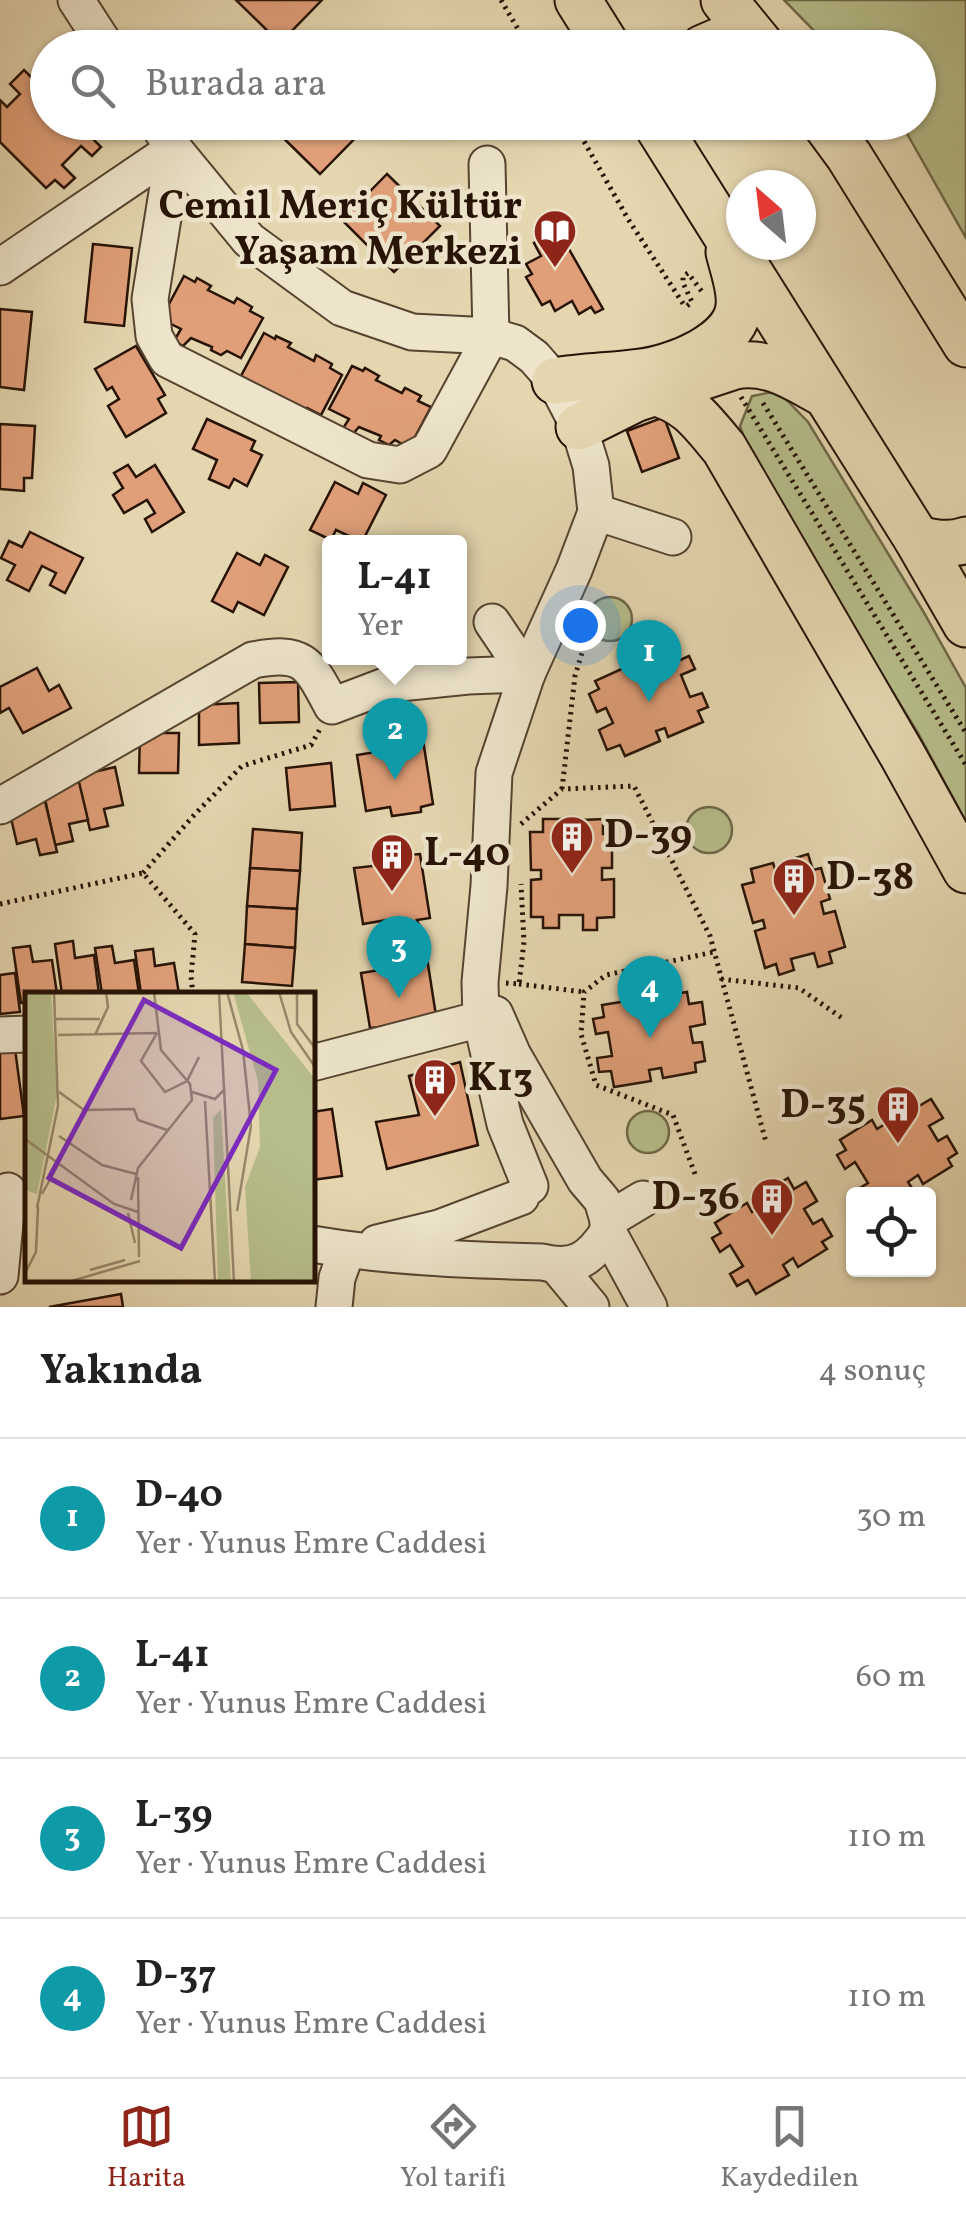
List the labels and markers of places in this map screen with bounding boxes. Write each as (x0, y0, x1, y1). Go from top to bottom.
place label: Cemil Meriç Kültür Yaşam Merkezi (159, 180, 522, 282)
library icon: Cemil Meriç Kültür Yaşam Merkezi (532, 208, 578, 269)
pin: 1 (616, 620, 682, 702)
pin: 2 (362, 698, 428, 780)
place label: D-39 (604, 809, 692, 865)
building icon: D-39 (549, 814, 595, 875)
place label: L-40 (424, 827, 510, 883)
building icon: L-40 (369, 832, 415, 893)
place label: D-38 (826, 851, 914, 907)
building icon: D-38 (771, 856, 817, 917)
pin: 3 (366, 916, 432, 998)
pin: 4 (618, 956, 682, 1038)
place label: K13 (468, 1052, 533, 1108)
building icon: K13 (412, 1057, 458, 1118)
place label: D-35 (780, 1079, 866, 1135)
building icon: D-35 (875, 1084, 921, 1145)
place label: D-36 (651, 1171, 740, 1227)
building icon: D-36 (749, 1176, 795, 1237)

